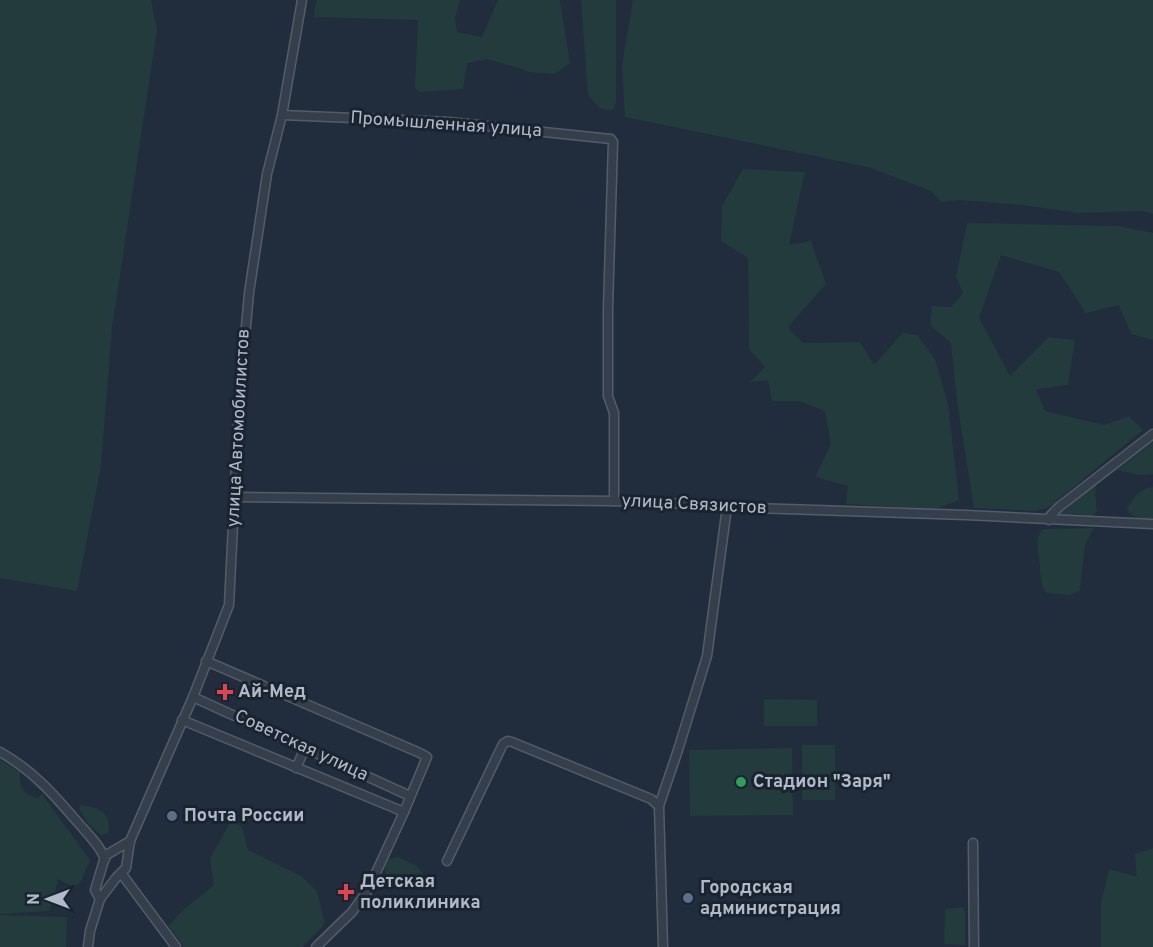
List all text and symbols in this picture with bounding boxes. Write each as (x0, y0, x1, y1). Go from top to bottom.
street label: Промышленная улица (349, 107, 543, 143)
street label: улица Автомобилистов (222, 328, 256, 528)
street label: улица Связистов (621, 490, 767, 520)
place label: Ай-Мед (238, 681, 306, 704)
marker: Ай-Мед (216, 683, 234, 701)
street label: Советская улица (230, 705, 372, 787)
place label: Стадион "Заря" (753, 771, 891, 794)
marker: Стадион "Заря" (734, 775, 748, 789)
place label: Почта России (184, 805, 304, 828)
marker: Почта России (165, 809, 179, 823)
north arrow (18, 869, 78, 929)
place label: Детская поликлиника (360, 871, 481, 915)
place label: Городская администрация (700, 877, 841, 921)
marker: Детская поликлиника (337, 883, 355, 901)
marker: Городская администрация (681, 891, 695, 905)
text: N (25, 893, 45, 905)

